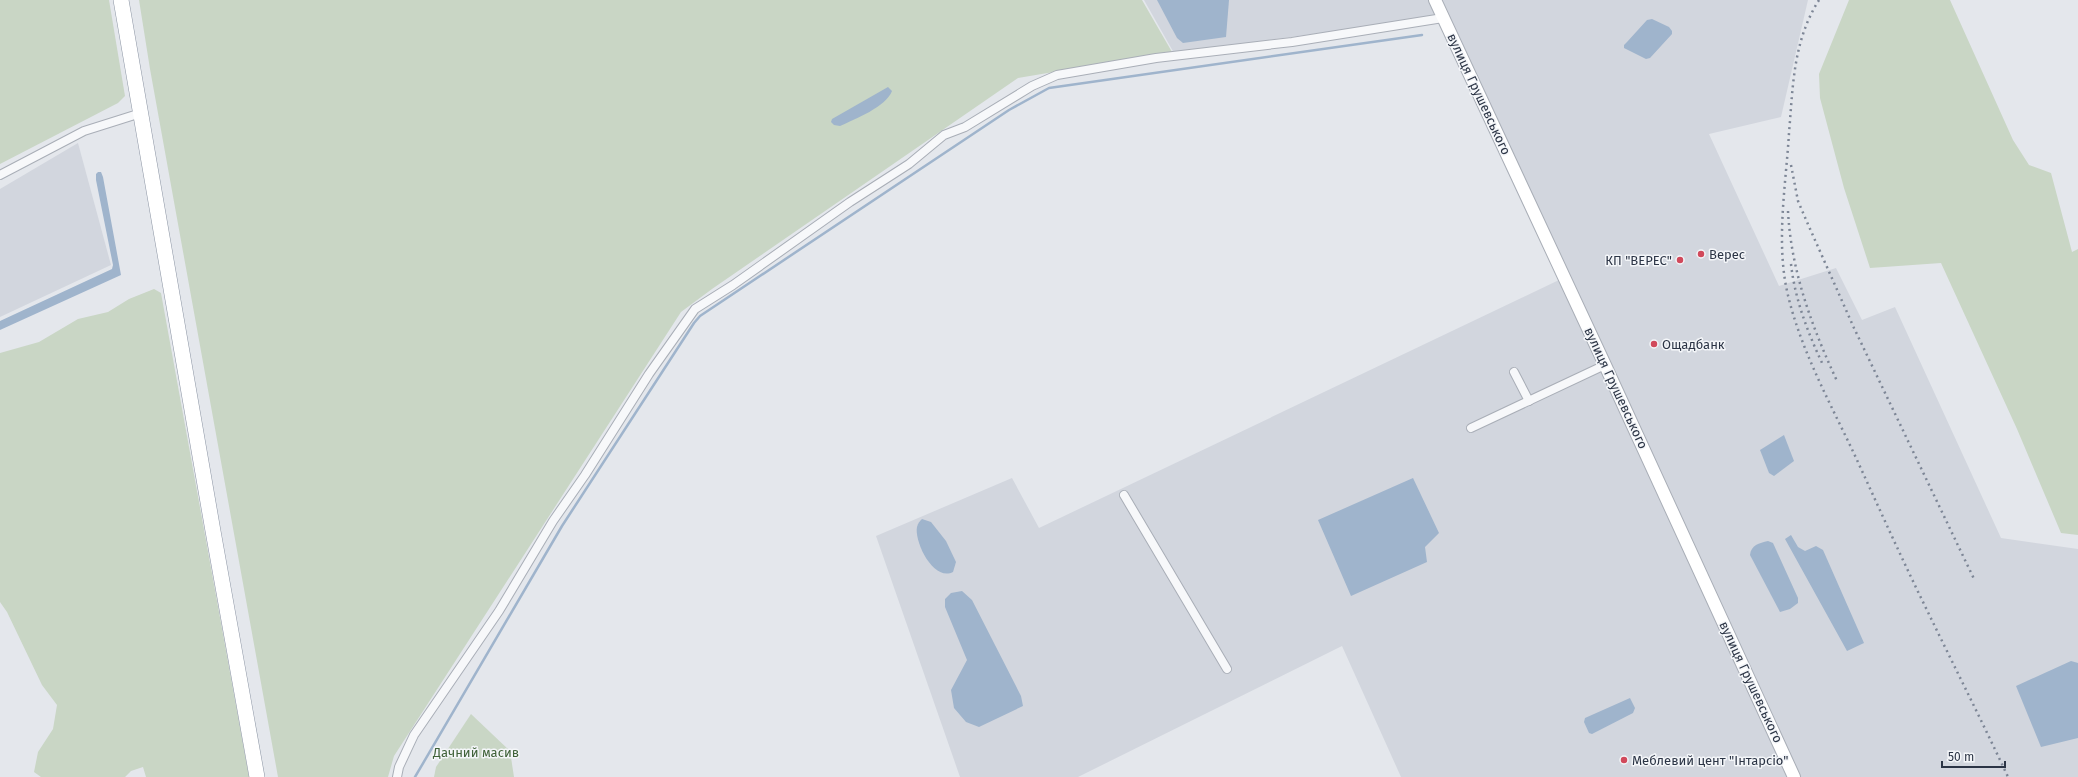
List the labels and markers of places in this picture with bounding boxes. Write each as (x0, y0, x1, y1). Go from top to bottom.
place label: Верес (1709, 247, 1745, 262)
marker: Верес (1696, 249, 1706, 259)
place label: КП "ВЕРЕС" (1605, 253, 1672, 268)
marker: КП "ВЕРЕС" (1675, 255, 1685, 265)
place label: Ощадбанк (1662, 337, 1725, 352)
marker: Ощадбанк (1649, 339, 1659, 349)
place label: Меблевий цент "Інтарсіо" (1632, 753, 1789, 768)
marker: Меблевий цент "Інтарсіо" (1619, 755, 1629, 765)

